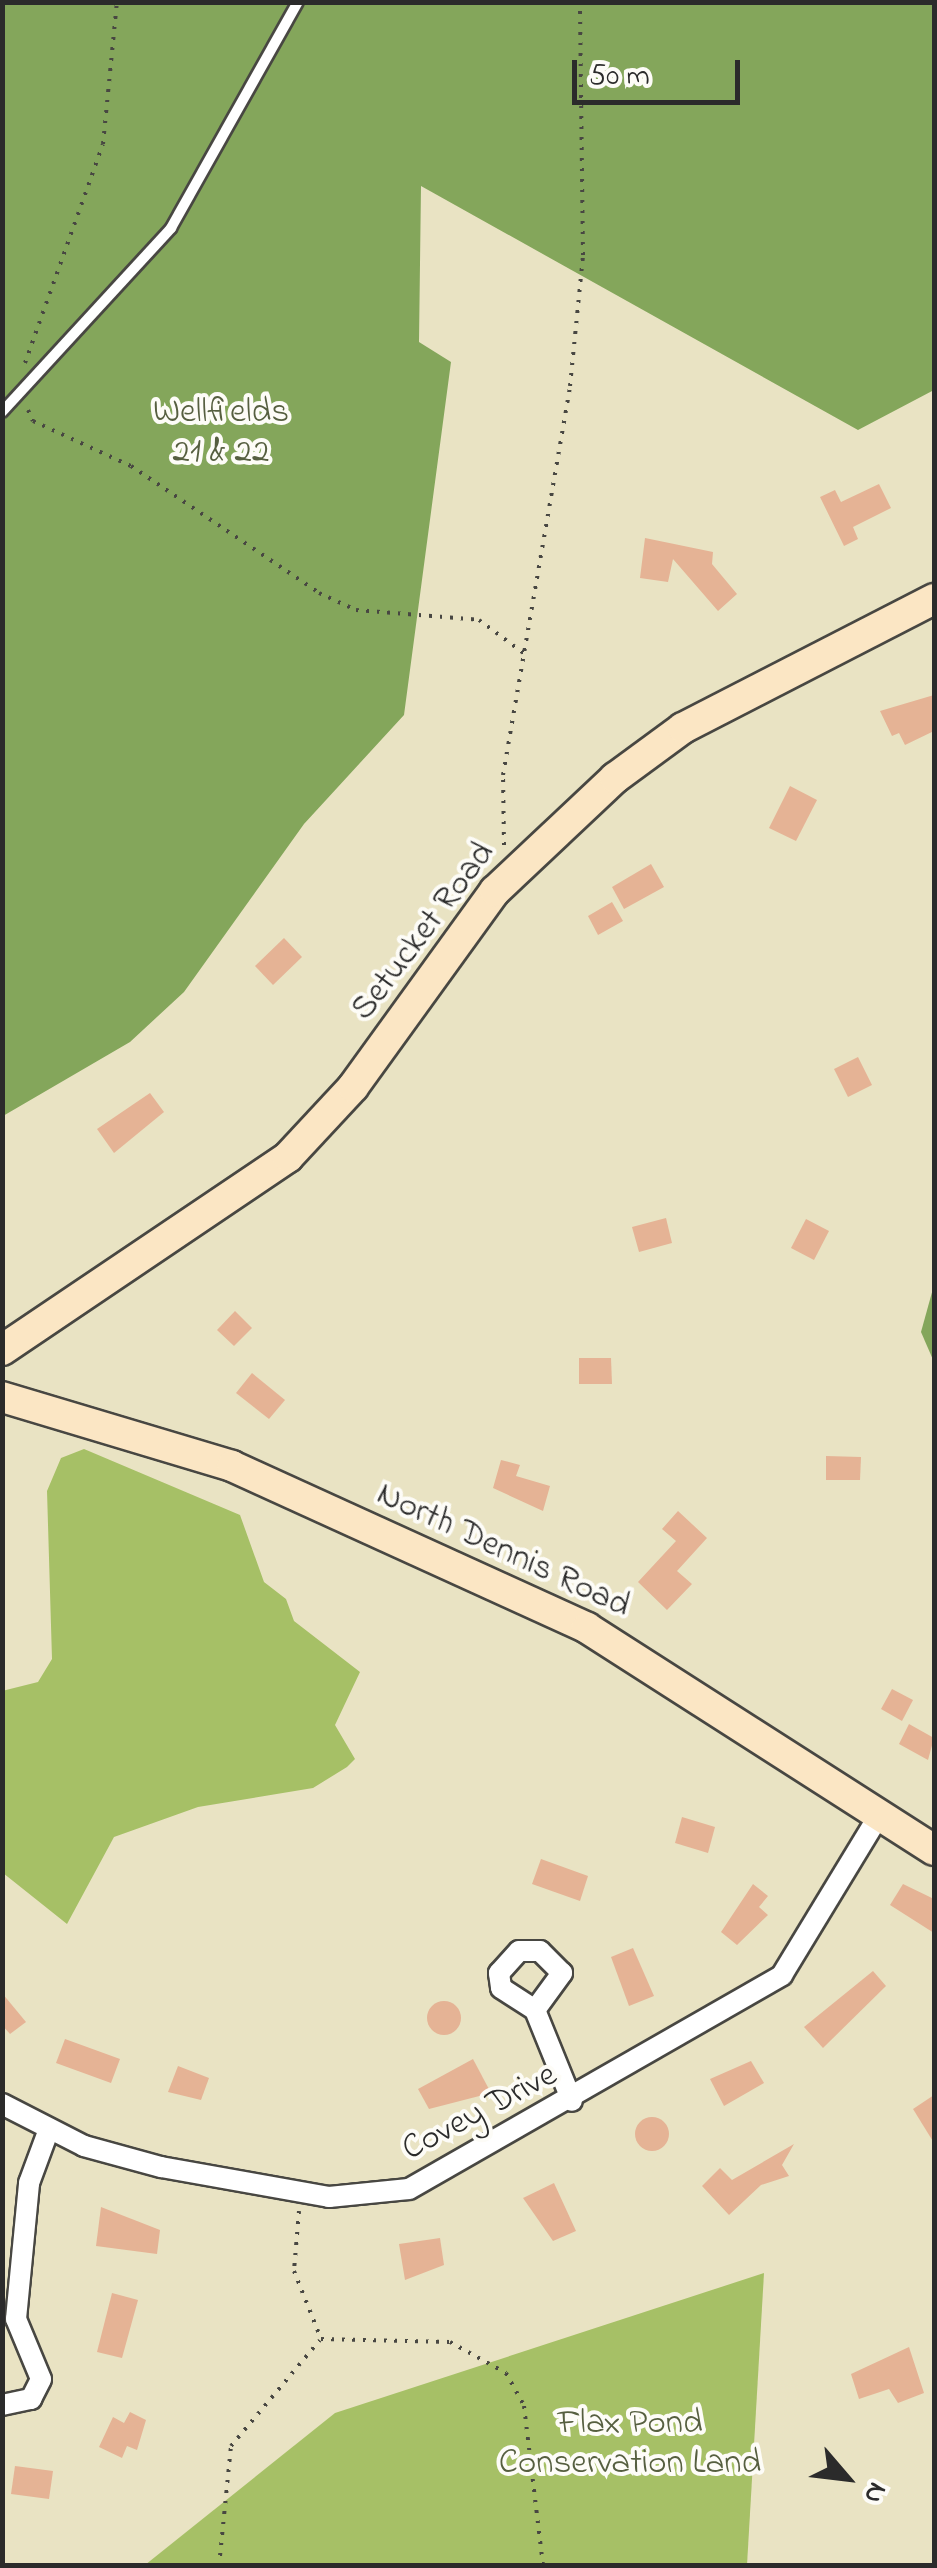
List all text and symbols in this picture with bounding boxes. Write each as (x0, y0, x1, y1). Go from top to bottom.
scale bar (577, 40, 744, 102)
text: 50 m (589, 55, 650, 99)
park label: Wellfields 21 & 22 (153, 392, 289, 474)
street label: Setucket Road (343, 834, 505, 1030)
street label: North Dennis Road (370, 1474, 636, 1628)
street label: Covey Drive (396, 2055, 564, 2171)
park label: Flax Pond Conservation Land (499, 2403, 761, 2485)
north arrow (797, 2428, 897, 2528)
text: N (851, 2474, 896, 2510)

